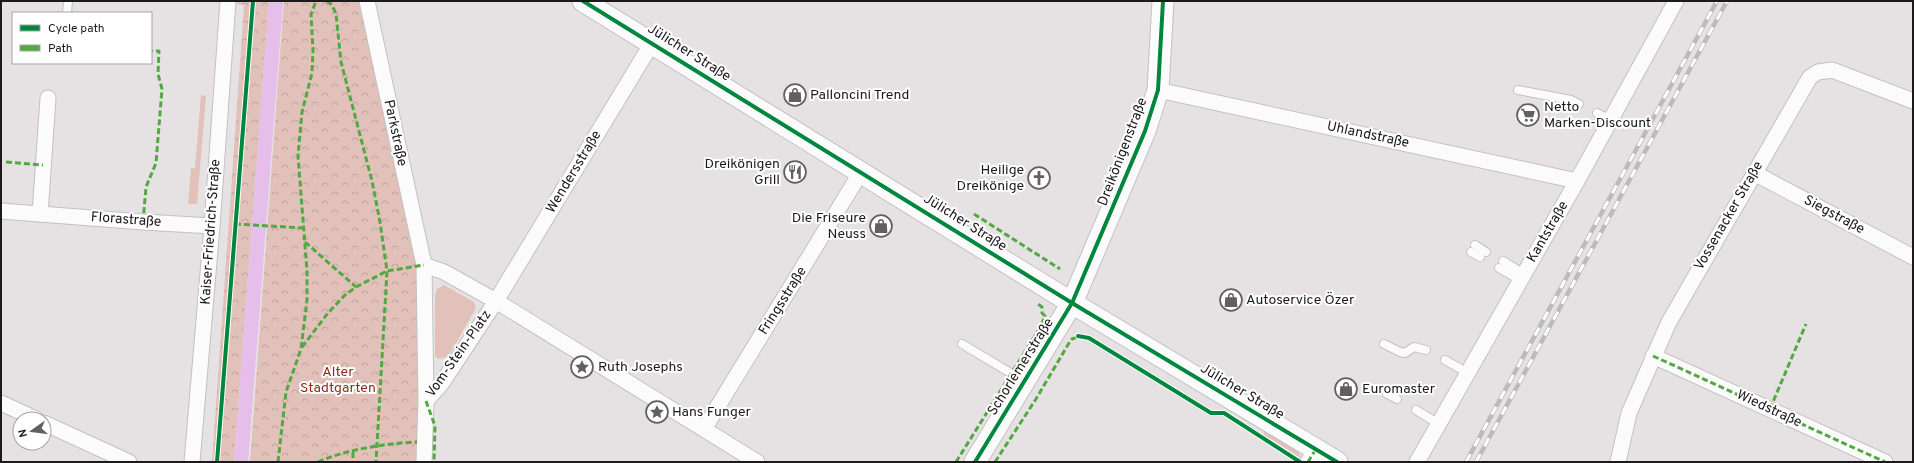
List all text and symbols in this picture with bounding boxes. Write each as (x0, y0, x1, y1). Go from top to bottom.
legend (12, 12, 152, 64)
text: Cycle path (48, 21, 105, 37)
street label: Jülicher Straße (644, 21, 734, 85)
text: Path (48, 41, 73, 57)
shop icon: Palloncini Trend (782, 82, 808, 108)
place label: Palloncini Trend (810, 87, 909, 104)
street label: Dreikönigenstraße (1095, 96, 1151, 208)
street label: Parkstraße (380, 98, 410, 168)
place label: Netto Marken-Discount (1544, 99, 1651, 132)
supermarket icon: Netto Marken-Discount (1515, 102, 1541, 128)
street label: Uhlandstraße (1325, 118, 1411, 152)
street label: Wendersstraße (543, 128, 605, 216)
place label: Dreikönigen Grill (705, 156, 780, 189)
street label: Kaiser-Friedrich-Straße (197, 159, 225, 305)
restaurant icon: Dreikönigen Grill (782, 159, 808, 185)
street label: Vossenacker Straße (1691, 159, 1767, 273)
place label: Heilige Dreikönige (957, 162, 1024, 195)
church icon: Heilige Dreikönige (1026, 165, 1052, 191)
street label: Jülicher Straße (920, 191, 1010, 255)
street label: Siegstraße (1801, 192, 1867, 238)
street label: Kantstraße (1524, 198, 1572, 266)
street label: Florastraße (90, 209, 162, 231)
place label: Die Friseure Neuss (792, 210, 866, 243)
shop icon: Die Friseure Neuss (868, 213, 894, 239)
street label: Fringsstraße (755, 264, 811, 338)
shop icon: Autoservice Özer (1218, 287, 1244, 313)
place label: Autoservice Özer (1246, 291, 1355, 309)
street label: Vom-Stein-Platz (423, 307, 495, 401)
street label: Schorlemerstraße (984, 315, 1058, 419)
place icon: Ruth Josephs (569, 354, 595, 380)
place label: Ruth Josephs (598, 359, 683, 376)
street label: Jülicher Straße (1197, 360, 1287, 424)
park label: Alter Stadtgarten (300, 364, 376, 397)
shop icon: Euromaster (1333, 376, 1359, 402)
place label: Euromaster (1362, 381, 1436, 398)
street label: Wiedstraße (1734, 387, 1804, 431)
place icon: Hans Funger (644, 399, 670, 425)
place label: Hans Funger (672, 404, 752, 421)
north arrow (12, 411, 52, 451)
text: N (16, 428, 31, 439)

